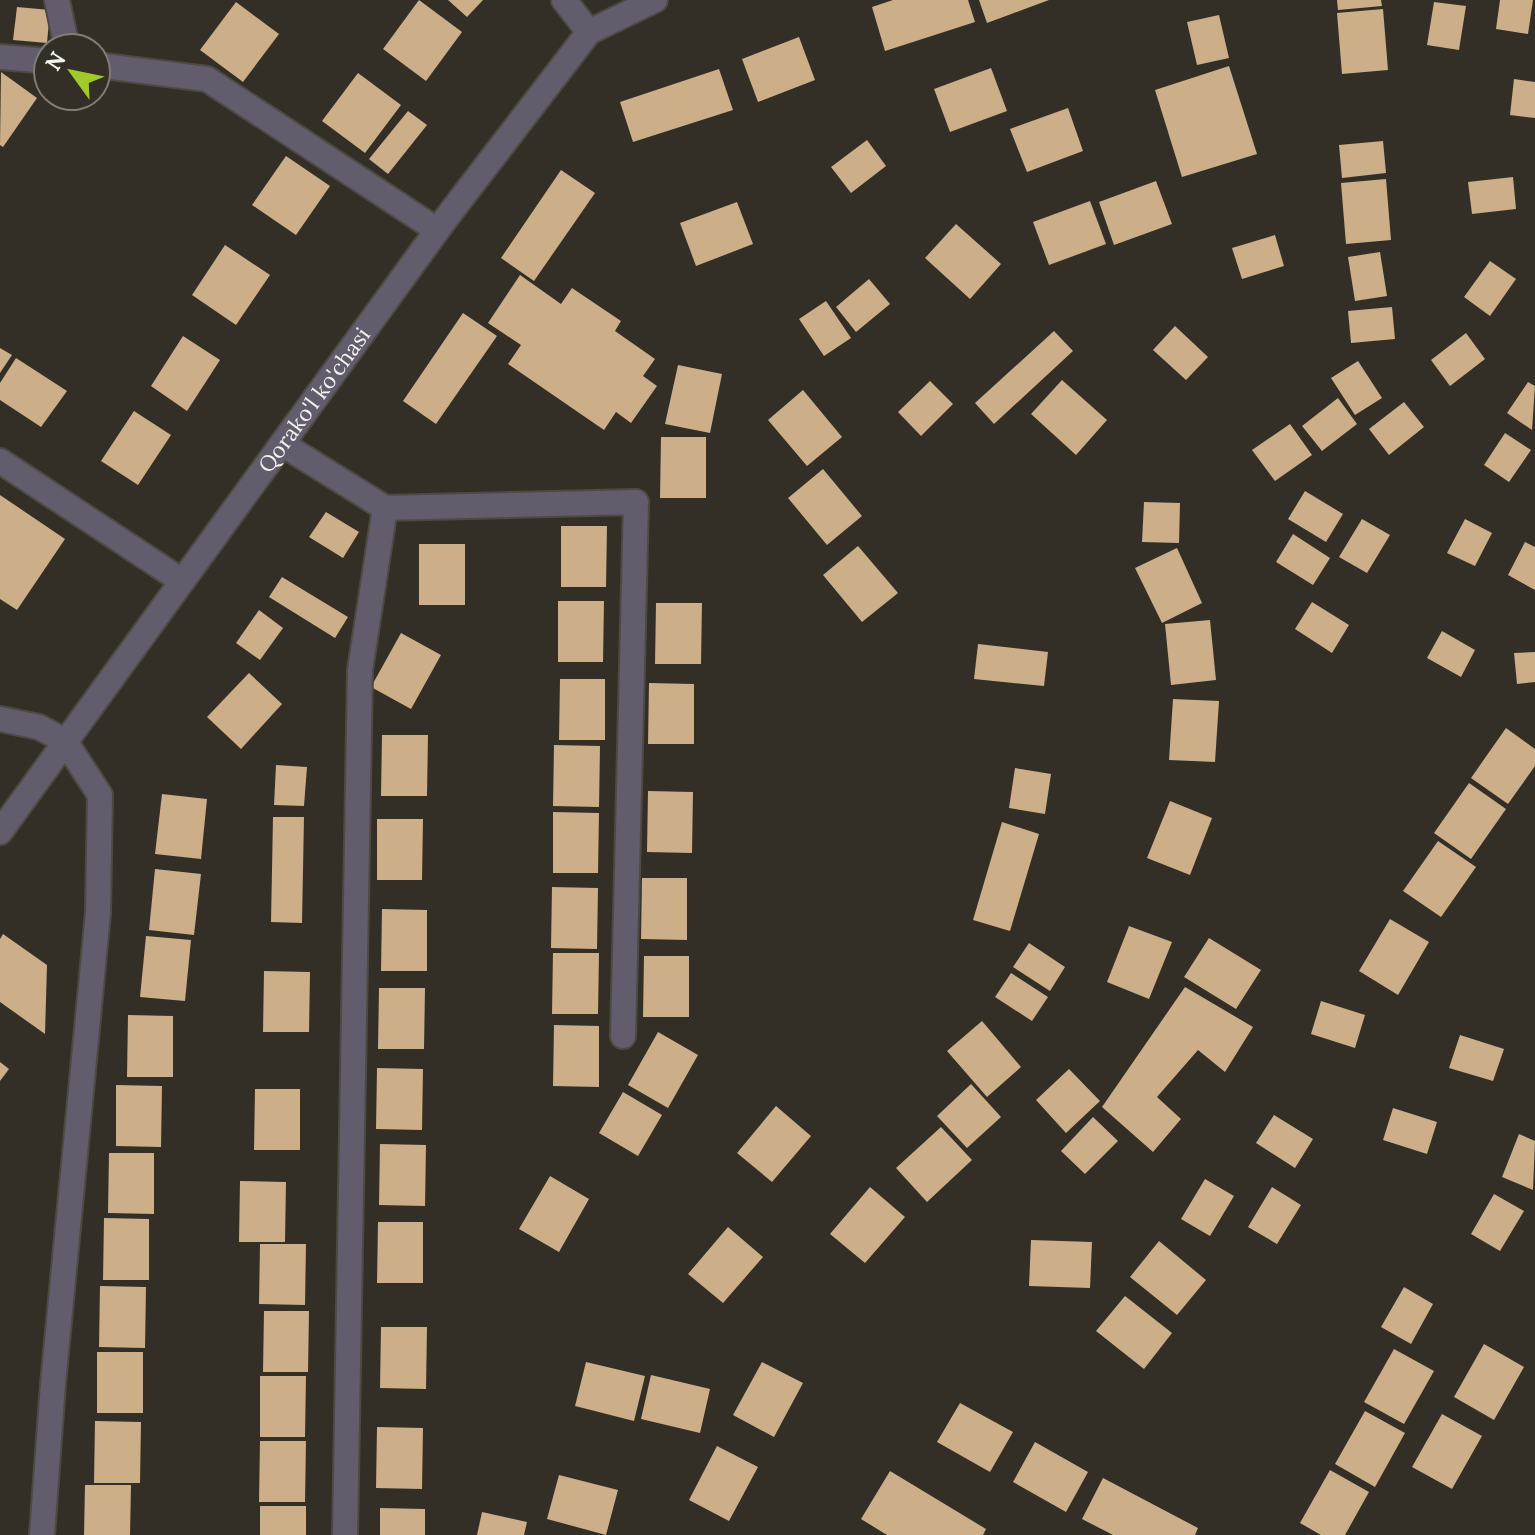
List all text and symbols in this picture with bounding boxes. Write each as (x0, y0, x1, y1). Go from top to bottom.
north arrow (32, 32, 112, 112)
text: N (39, 46, 72, 76)
street label: Qorako'l ko'chasi (252, 322, 376, 478)

